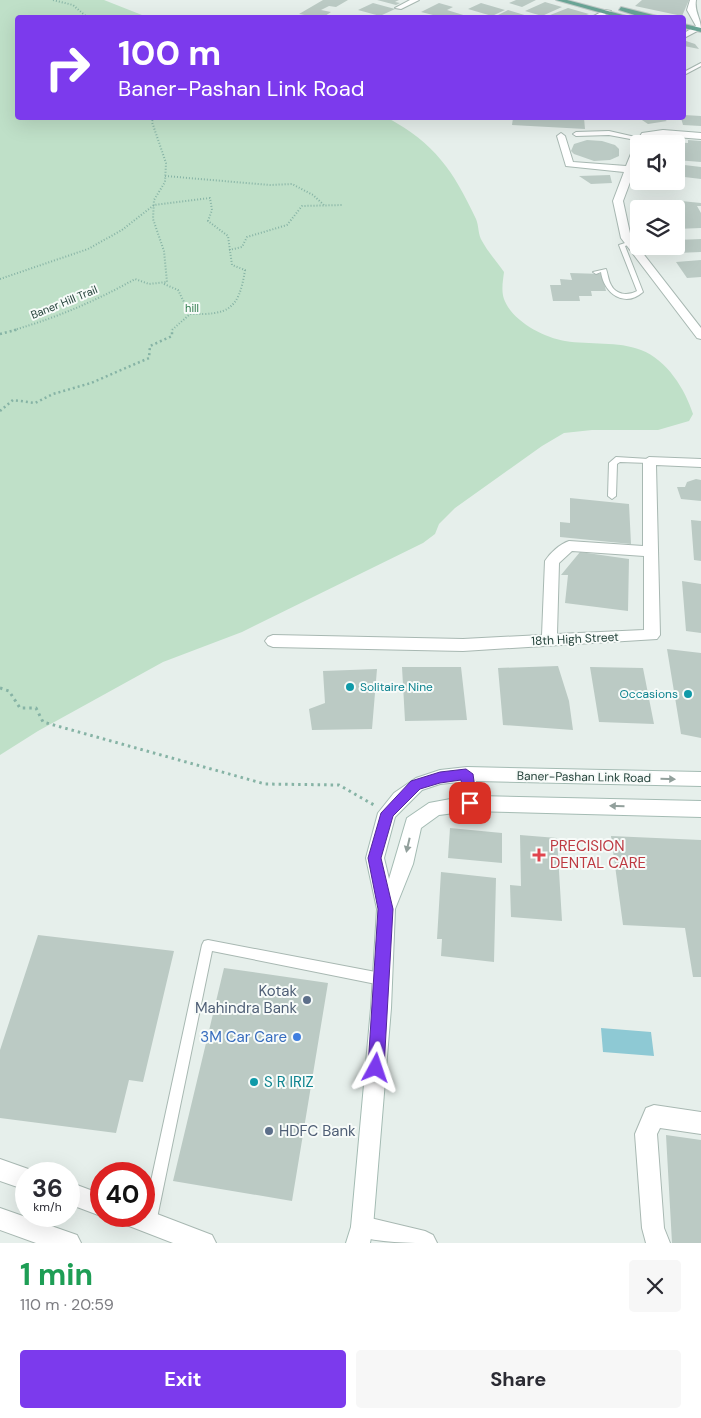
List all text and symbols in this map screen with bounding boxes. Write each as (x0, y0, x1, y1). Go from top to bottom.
text: 100 m (118, 30, 221, 76)
icon: right (35, 35, 100, 100)
text: Baner-Pashan Link Road (118, 74, 364, 103)
map controls (630, 135, 685, 255)
button: sound (630, 135, 685, 190)
button: layers (630, 200, 685, 255)
street label: Baner Hill Trail (29, 282, 99, 322)
park label: hill (185, 301, 199, 315)
street label: 18th High Street (531, 629, 619, 649)
place label: Solitaire Nine (360, 679, 433, 695)
marker: Solitaire Nine (344, 681, 356, 693)
place label: Occasions (620, 686, 678, 702)
marker: Occasions (682, 688, 694, 700)
street label: Baner-Pashan Link Road (517, 768, 651, 786)
one-way arrow (660, 775, 676, 783)
pin (449, 782, 491, 824)
icon: arrive (456, 789, 484, 817)
one-way arrow (609, 802, 625, 810)
place label: PRECISION DENTAL CARE (550, 836, 646, 873)
one-way arrow (404, 837, 412, 852)
marker: PRECISION DENTAL CARE (532, 848, 546, 862)
place label: Kotak Mahindra Bank (195, 981, 297, 1018)
marker: Kotak Mahindra Bank (301, 994, 313, 1006)
place label: 3M Car Care (200, 1027, 287, 1047)
marker: 3M Car Care (291, 1031, 303, 1043)
position arrow (349, 1041, 401, 1093)
place label: S R IRIZ (264, 1072, 314, 1092)
marker: S R IRIZ (248, 1076, 260, 1088)
place label: HDFC Bank (279, 1121, 356, 1141)
marker: HDFC Bank (263, 1125, 275, 1137)
speed limit sign: 40 (90, 1162, 155, 1227)
text: 36 (32, 1172, 63, 1205)
text: km/h (33, 1199, 62, 1215)
text: 1 min (20, 1255, 93, 1294)
button: close (629, 1260, 681, 1312)
text: 110 m · 20:59 (20, 1294, 114, 1315)
button: Exit (20, 1350, 346, 1408)
button: Share (356, 1350, 681, 1408)

